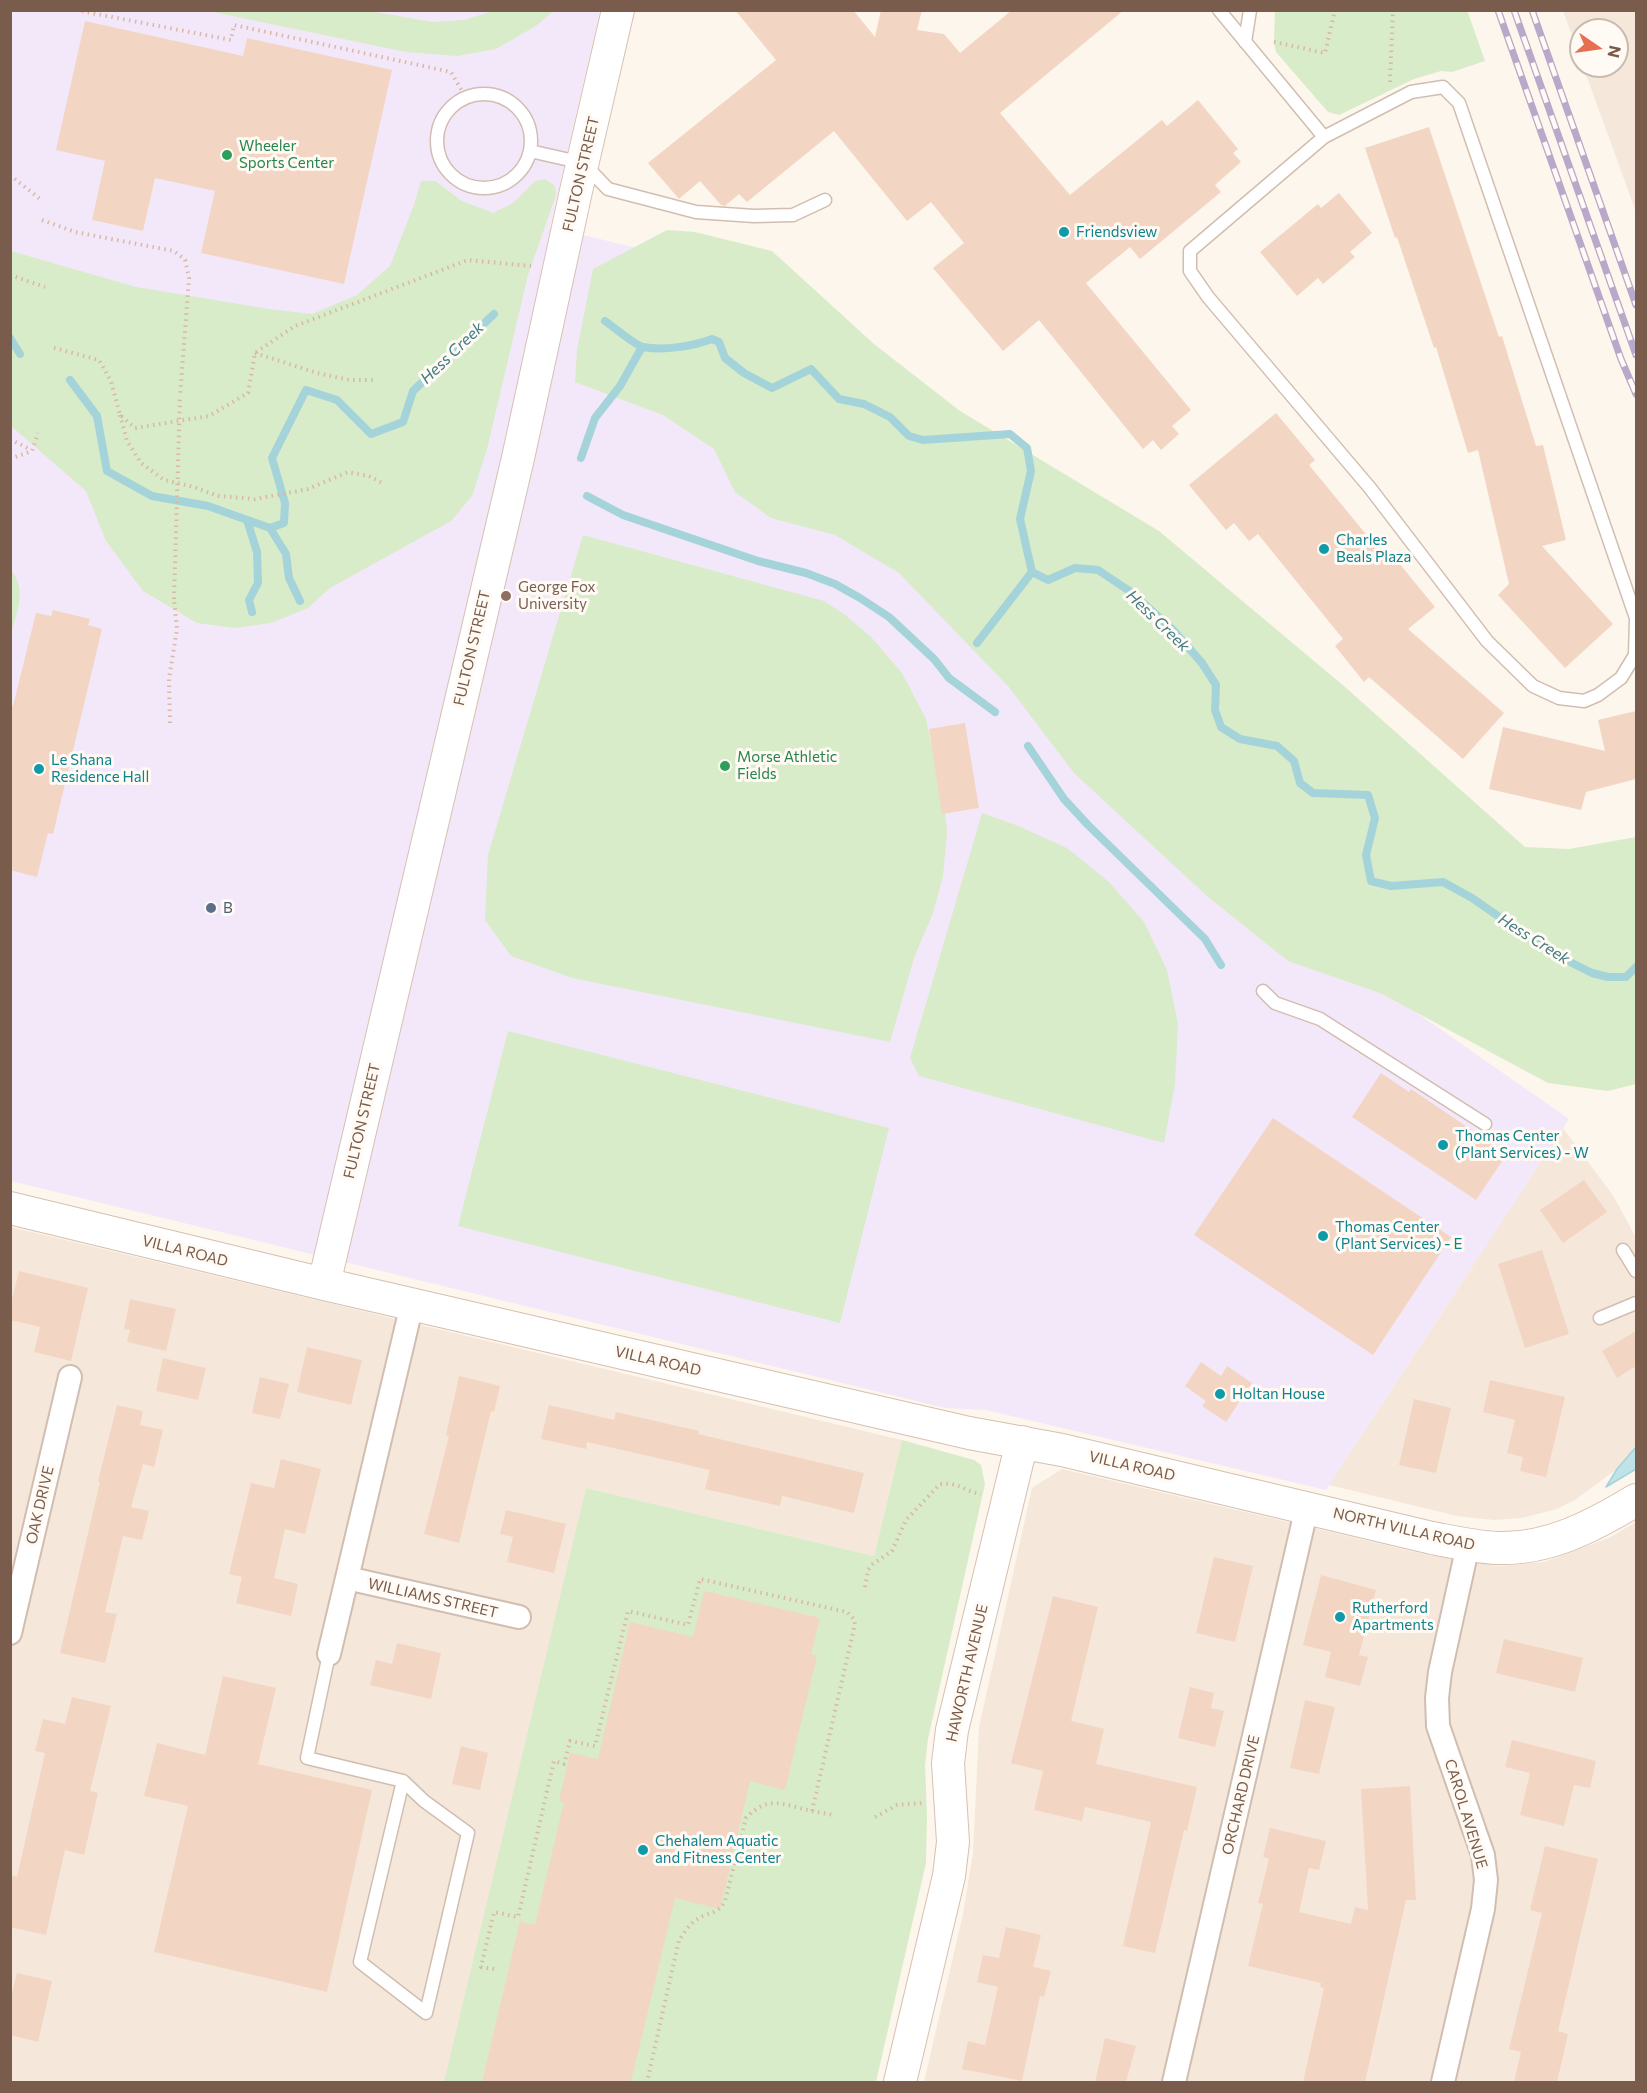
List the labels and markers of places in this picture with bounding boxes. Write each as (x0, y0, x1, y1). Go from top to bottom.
place label: Wheeler Sports Center (239, 137, 334, 172)
marker: Wheeler Sports Center (220, 148, 234, 162)
place label: Friendsview (1076, 223, 1157, 241)
marker: Friendsview (1057, 225, 1071, 239)
place label: Charles Beals Plaza (1336, 531, 1411, 566)
marker: Charles Beals Plaza (1317, 542, 1331, 556)
place label: George Fox University (518, 578, 596, 613)
marker: George Fox University (499, 589, 513, 603)
place label: Morse Athletic Fields (737, 748, 837, 783)
place label: Le Shana Residence Hall (51, 751, 149, 786)
marker: Morse Athletic Fields (718, 759, 732, 773)
marker: Le Shana Residence Hall (32, 762, 46, 776)
place label: B (223, 899, 233, 917)
marker: B (204, 901, 218, 915)
place label: Thomas Center (Plant Services) - W (1455, 1127, 1589, 1162)
marker: Thomas Center (Plant Services) - W (1436, 1138, 1450, 1152)
place label: Thomas Center (Plant Services) - E (1335, 1218, 1462, 1253)
marker: Thomas Center (Plant Services) - E (1316, 1229, 1330, 1243)
place label: Holtan House (1232, 1385, 1325, 1403)
marker: Holtan House (1213, 1387, 1227, 1401)
place label: Rutherford Apartments (1352, 1599, 1434, 1634)
marker: Rutherford Apartments (1333, 1610, 1347, 1624)
place label: Chehalem Aquatic and Fitness Center (655, 1832, 781, 1867)
marker: Chehalem Aquatic and Fitness Center (636, 1843, 650, 1857)

